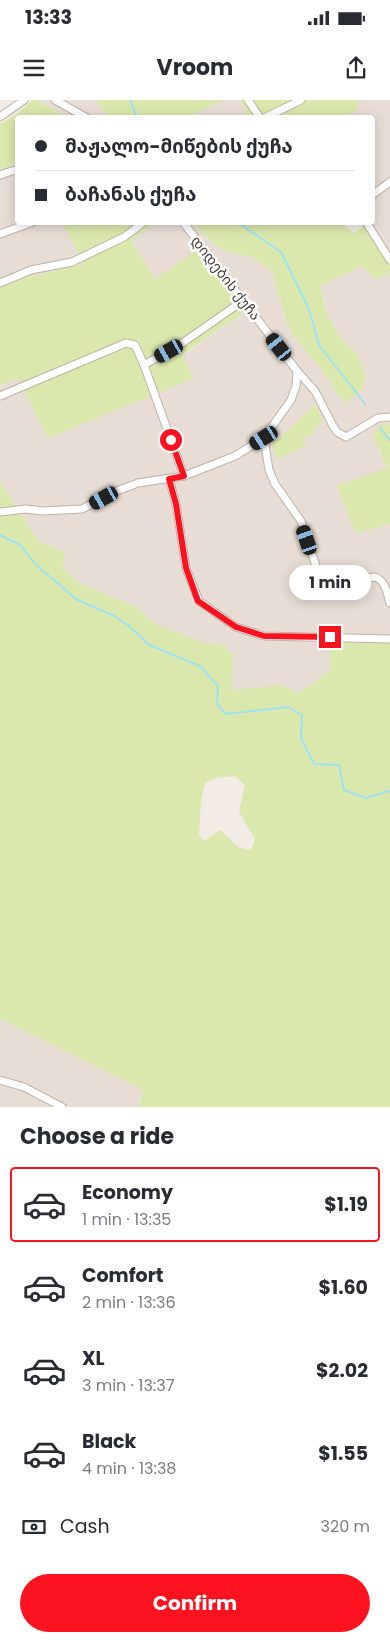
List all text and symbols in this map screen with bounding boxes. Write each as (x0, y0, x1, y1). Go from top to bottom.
text: 13:33 (25, 4, 72, 31)
text: Vroom (157, 52, 233, 83)
icon: menu (20, 54, 48, 82)
icon: share (342, 54, 370, 82)
text: მაჟალო-მიწების ქუჩა (65, 133, 293, 160)
text: ბაჩანას ქუჩა (65, 181, 196, 208)
street label: დიდების ქუჩა (187, 232, 265, 324)
car (263, 331, 294, 363)
car (152, 337, 185, 365)
car (247, 424, 280, 452)
route start (160, 429, 182, 451)
car (87, 484, 120, 512)
car (295, 523, 318, 557)
callout: 1 min (289, 564, 371, 600)
text: 1 min (309, 571, 351, 594)
route end (319, 626, 341, 648)
text: Choose a ride (20, 1121, 174, 1152)
text: Economy (82, 1179, 173, 1206)
icon: car (22, 1182, 67, 1227)
text: $1.19 (324, 1191, 368, 1218)
text: 1 min · 13:35 (82, 1208, 171, 1231)
text: Comfort (82, 1262, 164, 1289)
icon: car (22, 1265, 67, 1310)
text: $1.60 (319, 1274, 368, 1301)
text: 2 min · 13:36 (82, 1291, 176, 1314)
text: XL (82, 1345, 105, 1372)
icon: car (22, 1348, 67, 1393)
text: $2.02 (316, 1357, 368, 1384)
text: 3 min · 13:37 (82, 1374, 174, 1397)
text: Black (82, 1428, 136, 1455)
icon: car (22, 1431, 67, 1476)
text: $1.55 (318, 1440, 368, 1467)
text: 4 min · 13:38 (82, 1457, 176, 1480)
icon: cash (20, 1513, 48, 1541)
text: Cash (60, 1513, 110, 1540)
text: 320 m (321, 1515, 370, 1538)
button: Confirm (20, 1574, 370, 1632)

